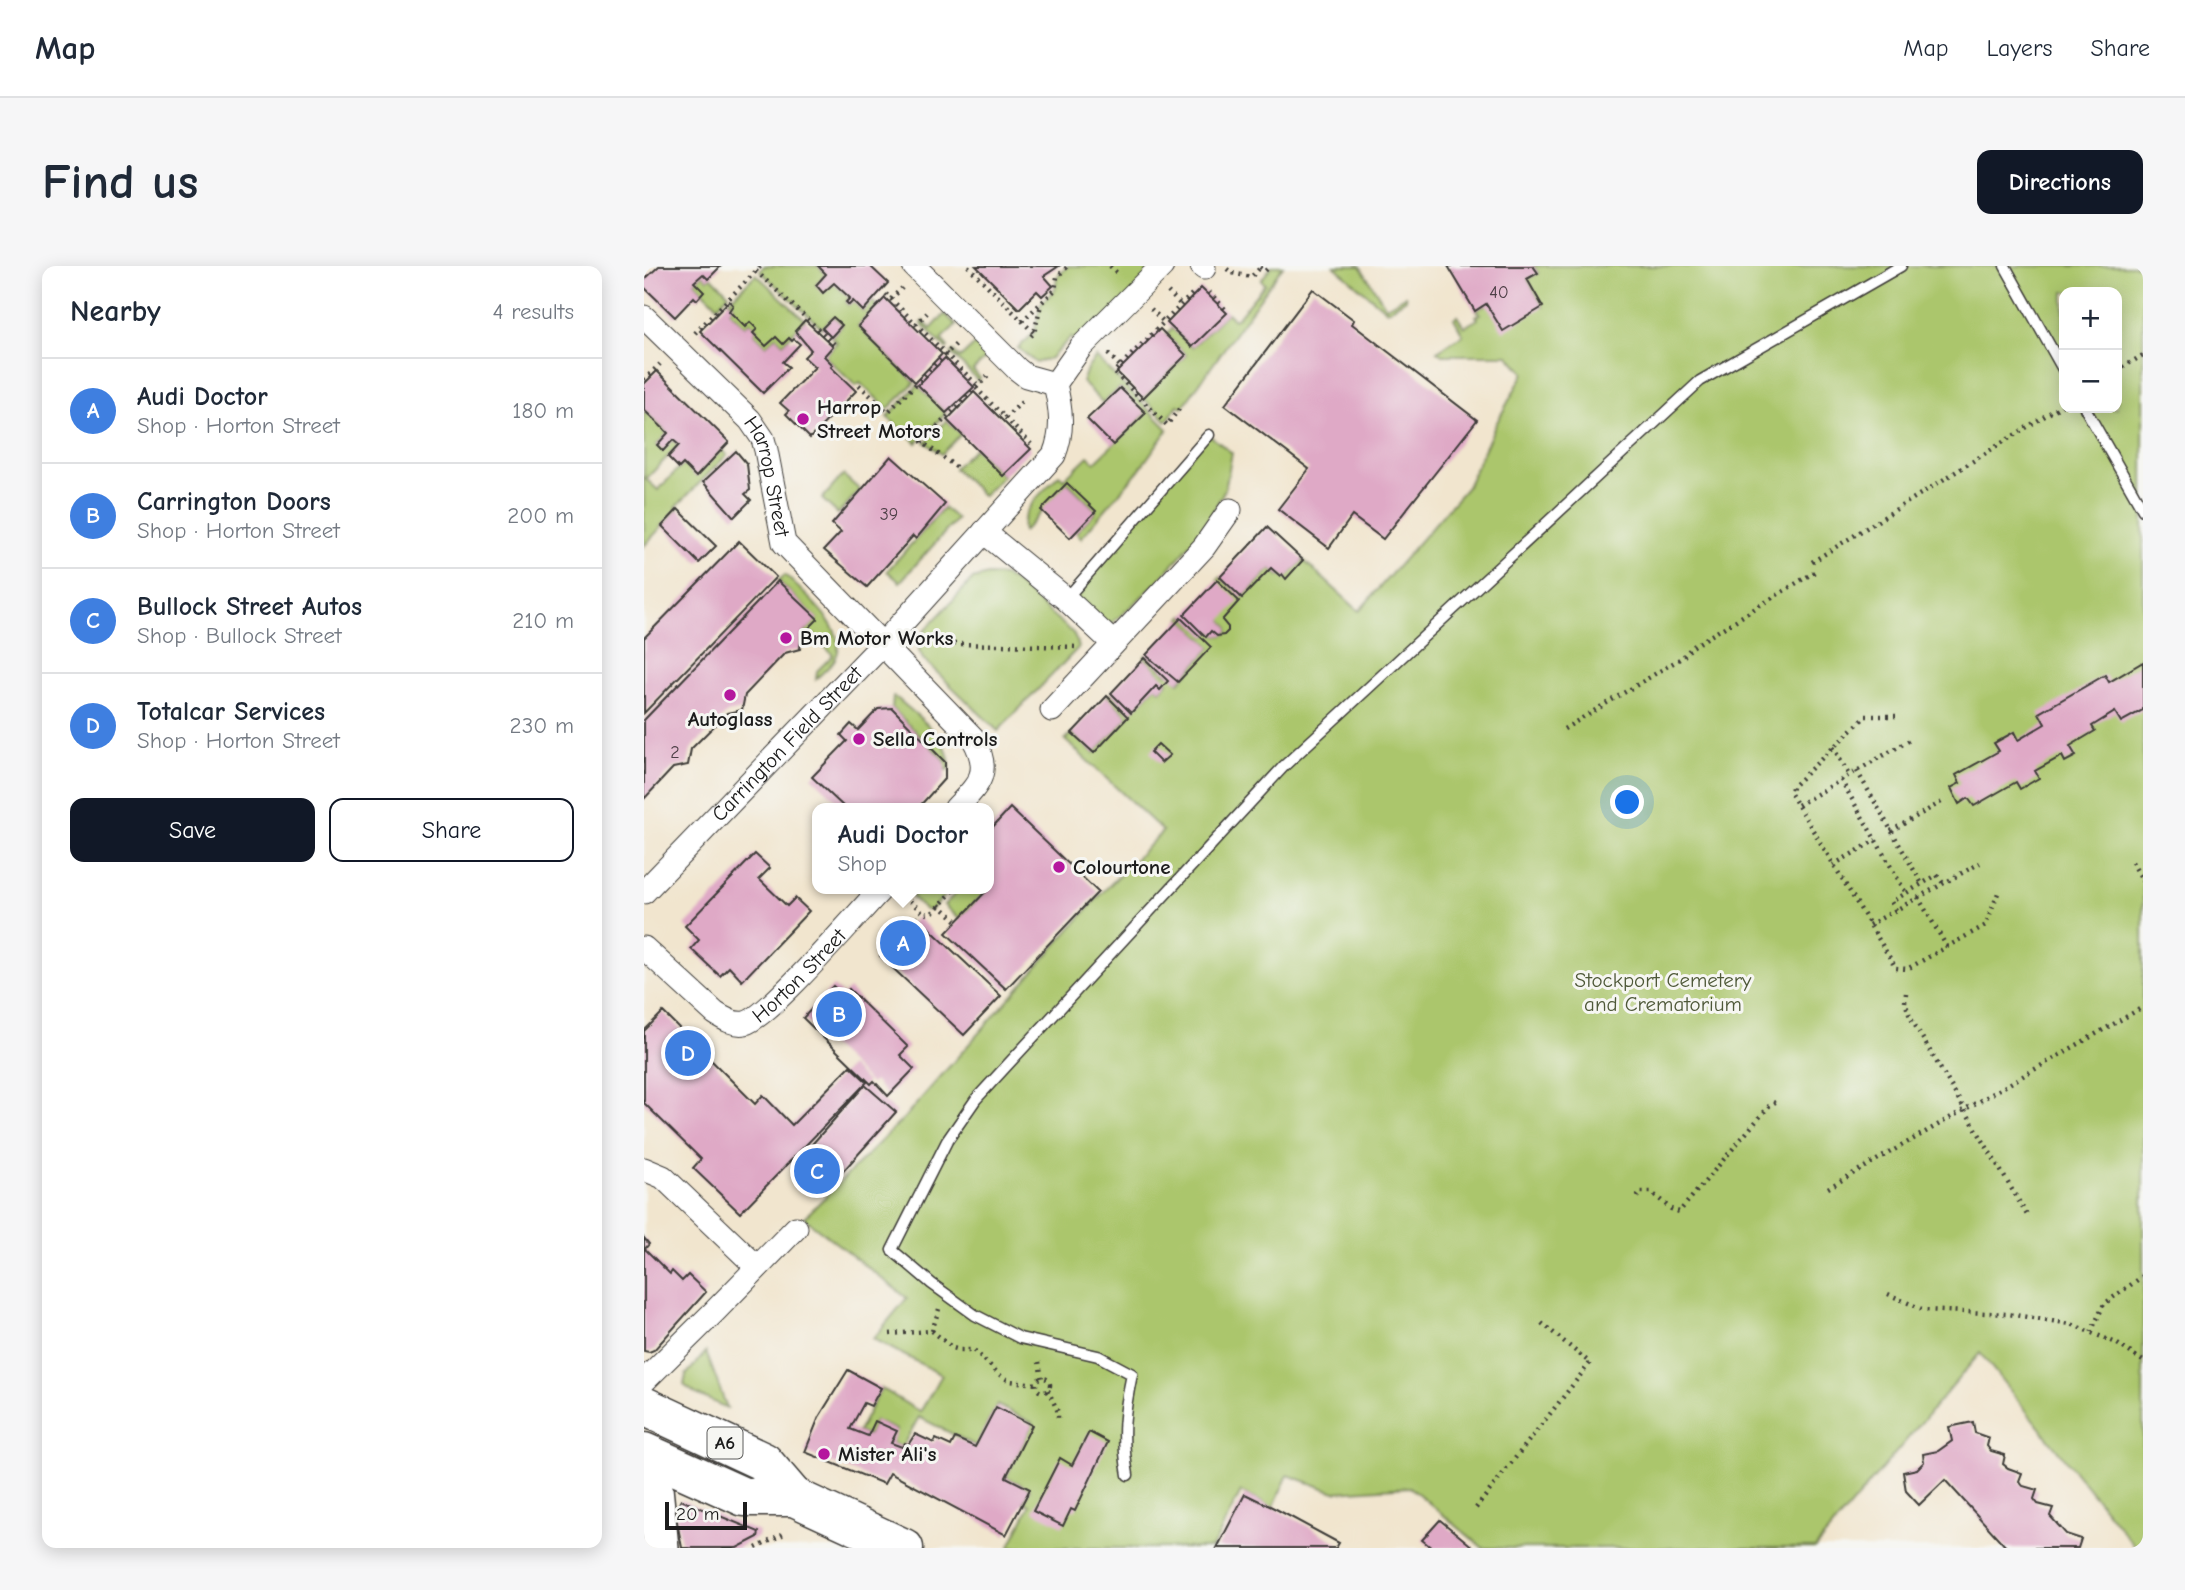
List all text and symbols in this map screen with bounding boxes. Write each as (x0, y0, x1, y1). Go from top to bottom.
text: Map (35, 29, 96, 67)
text: Map (1903, 34, 1949, 62)
text: Layers (1987, 34, 2052, 62)
text: Share (2090, 34, 2150, 62)
button: Directions (1977, 150, 2143, 214)
text: Find us (42, 154, 198, 210)
house number: 40 (1489, 282, 1509, 303)
map controls (2059, 287, 2122, 413)
button: + (2059, 287, 2122, 350)
text: Nearby (70, 294, 161, 329)
text: 4 results (492, 298, 574, 325)
button: − (2059, 350, 2122, 413)
text: Audi Doctor (137, 382, 268, 412)
place label: Harrop Street Motors (817, 395, 941, 443)
text: A (87, 397, 99, 424)
text: 180 m (512, 397, 574, 424)
marker: Harrop Street Motors (795, 411, 811, 427)
text: Shop · Horton Street (137, 412, 340, 439)
street label: Harrop Street (739, 412, 795, 540)
text: Carrington Doors (137, 487, 331, 517)
text: B (86, 502, 100, 529)
text: 200 m (507, 502, 574, 529)
house number: 39 (880, 504, 898, 525)
text: Shop · Horton Street (137, 517, 340, 544)
text: Bullock Street Autos (137, 592, 362, 622)
text: C (86, 607, 100, 634)
text: 210 m (512, 607, 574, 634)
text: Shop · Bullock Street (137, 622, 342, 649)
place label: Bm Motor Works (800, 626, 953, 650)
marker: Bm Motor Works (778, 630, 794, 646)
street label: Carrington Field Street (707, 660, 868, 826)
marker: Autoglass (722, 687, 738, 703)
text: Totalcar Services (137, 697, 325, 727)
place label: Autoglass (688, 707, 772, 731)
text: D (86, 712, 100, 739)
text: 230 m (510, 712, 574, 739)
text: Shop · Horton Street (137, 727, 340, 754)
place label: Sella Controls (873, 727, 998, 751)
marker: Sella Controls (851, 731, 867, 747)
house number: 2 (670, 742, 680, 763)
your location (1610, 785, 1644, 819)
button: Save (70, 798, 315, 862)
button: Share (329, 798, 574, 862)
popup (812, 803, 994, 894)
text: Audi Doctor (838, 820, 968, 850)
text: Shop (838, 850, 887, 877)
place label: Colourtone (1073, 855, 1171, 879)
marker: Colourtone (1051, 859, 1067, 875)
pin: A (880, 917, 926, 969)
street label: Horton Street (747, 923, 852, 1028)
park label: Stockport Cemetery and Crematorium (1575, 968, 1752, 1016)
pin: B (816, 988, 862, 1040)
pin: D (665, 1027, 711, 1079)
pin: C (794, 1145, 840, 1197)
road number: A6 (708, 1428, 742, 1458)
place label: Mister Ali's (838, 1442, 937, 1466)
marker: Mister Ali's (816, 1446, 832, 1462)
scale bar (665, 1499, 747, 1531)
text: 20 m (676, 1503, 720, 1525)

